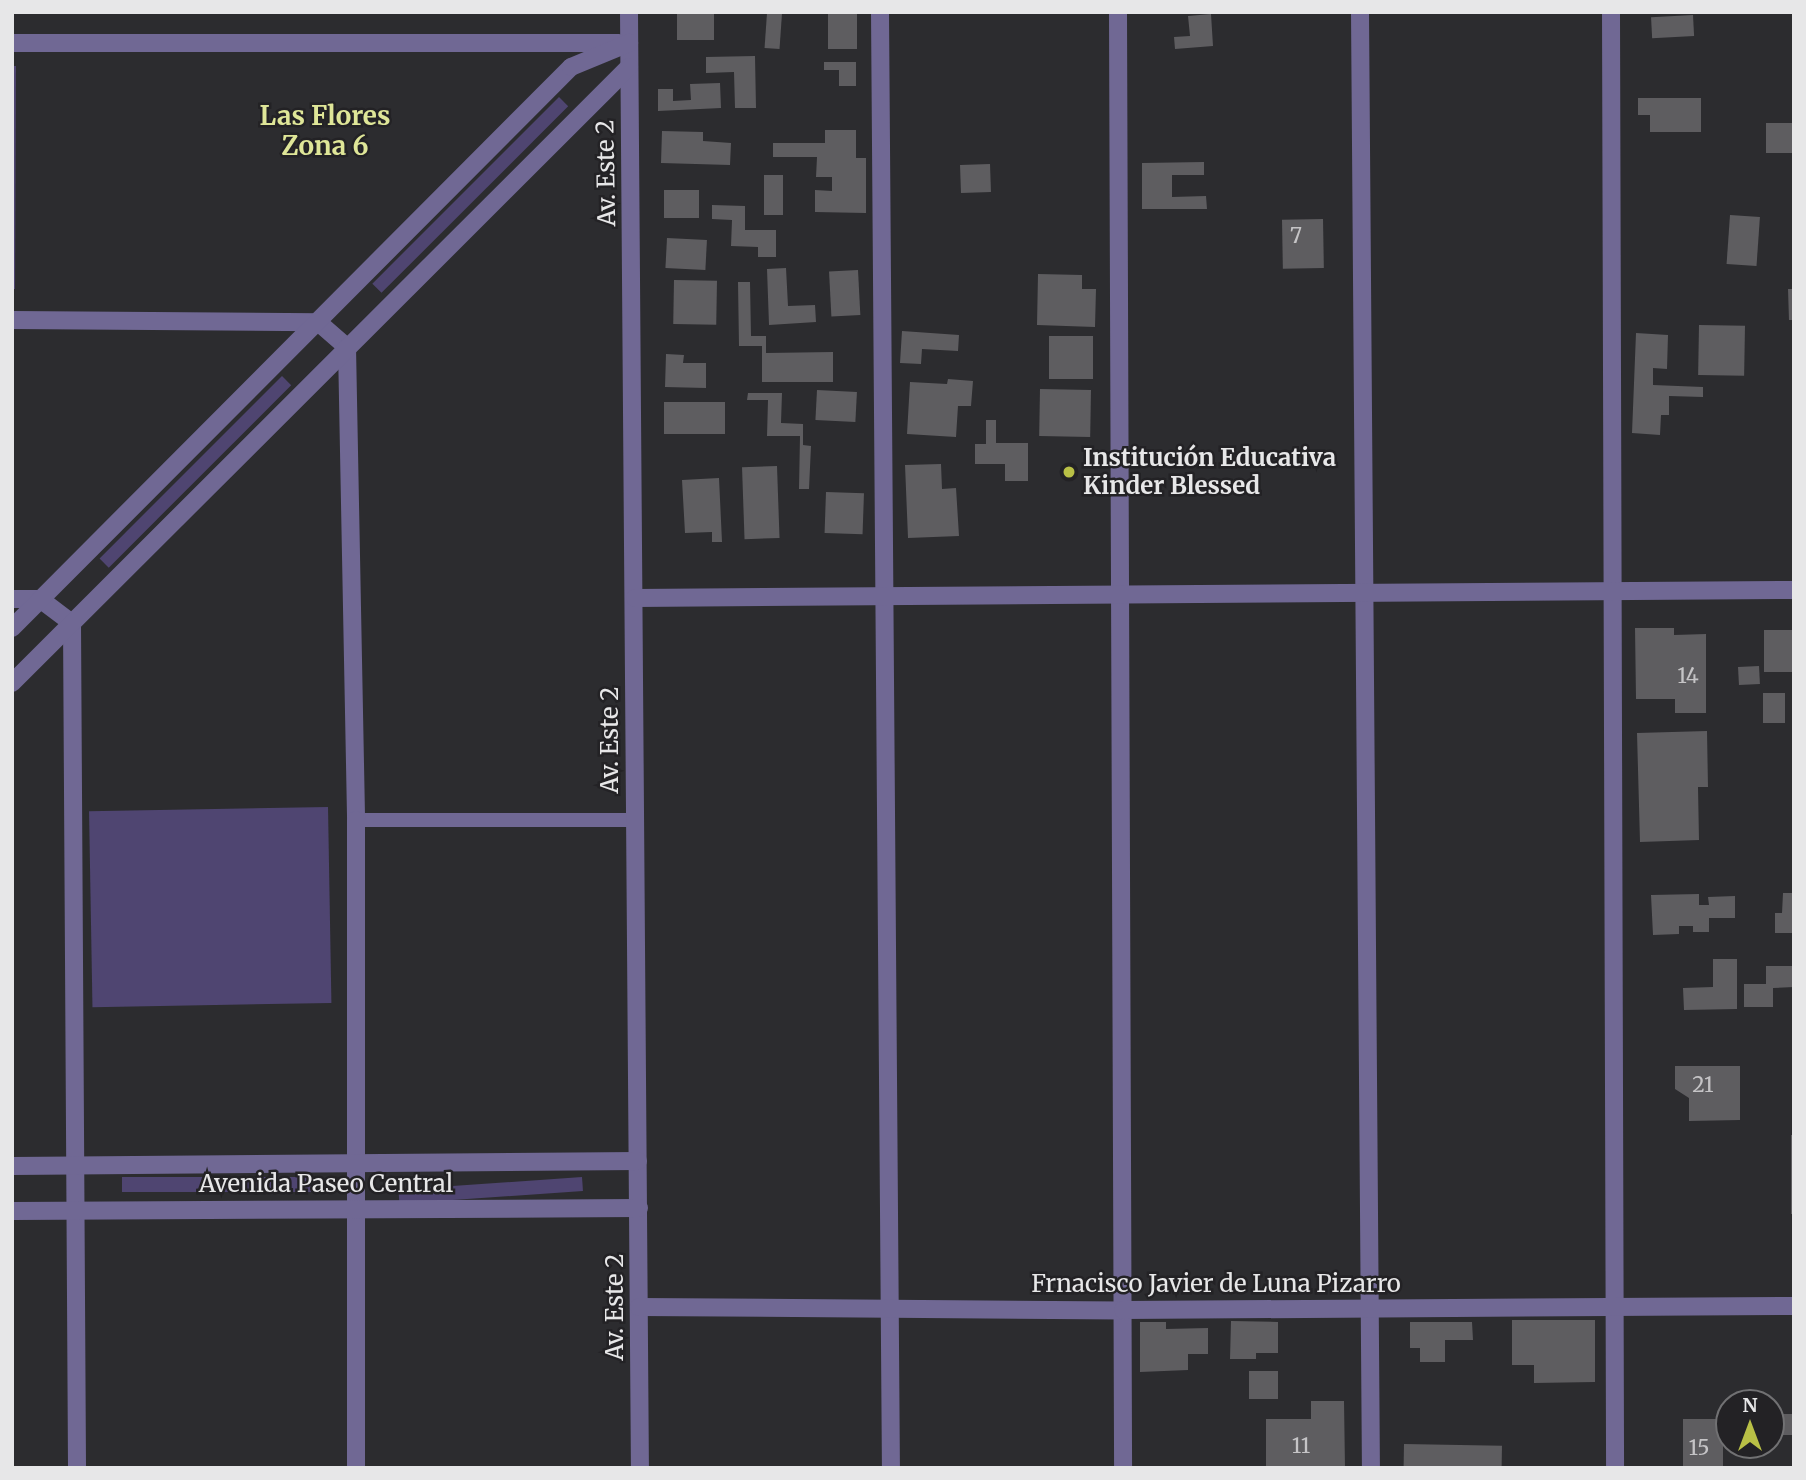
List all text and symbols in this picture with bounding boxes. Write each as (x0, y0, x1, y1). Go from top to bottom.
district label: Las Flores Zona 6 (260, 100, 390, 162)
street label: Av. Este 2 (591, 119, 621, 227)
house number: 7 (1290, 223, 1302, 249)
place label: Institución Educativa Kinder Blessed (1083, 444, 1336, 500)
marker: Institución Educativa Kinder Blessed (1061, 464, 1077, 480)
house number: 14 (1677, 663, 1699, 689)
street label: Av. Este 2 (596, 687, 624, 793)
house number: 21 (1692, 1072, 1714, 1098)
street label: Avenida Paseo Central (199, 1170, 453, 1198)
street label: Av. Este 2 (601, 1254, 629, 1360)
street label: Frnacisco Javier de Luna Pizarro (1031, 1270, 1401, 1298)
north arrow (1715, 1389, 1785, 1459)
text: N (1742, 1393, 1758, 1417)
house number: 11 (1292, 1433, 1310, 1459)
house number: 15 (1688, 1435, 1710, 1461)

